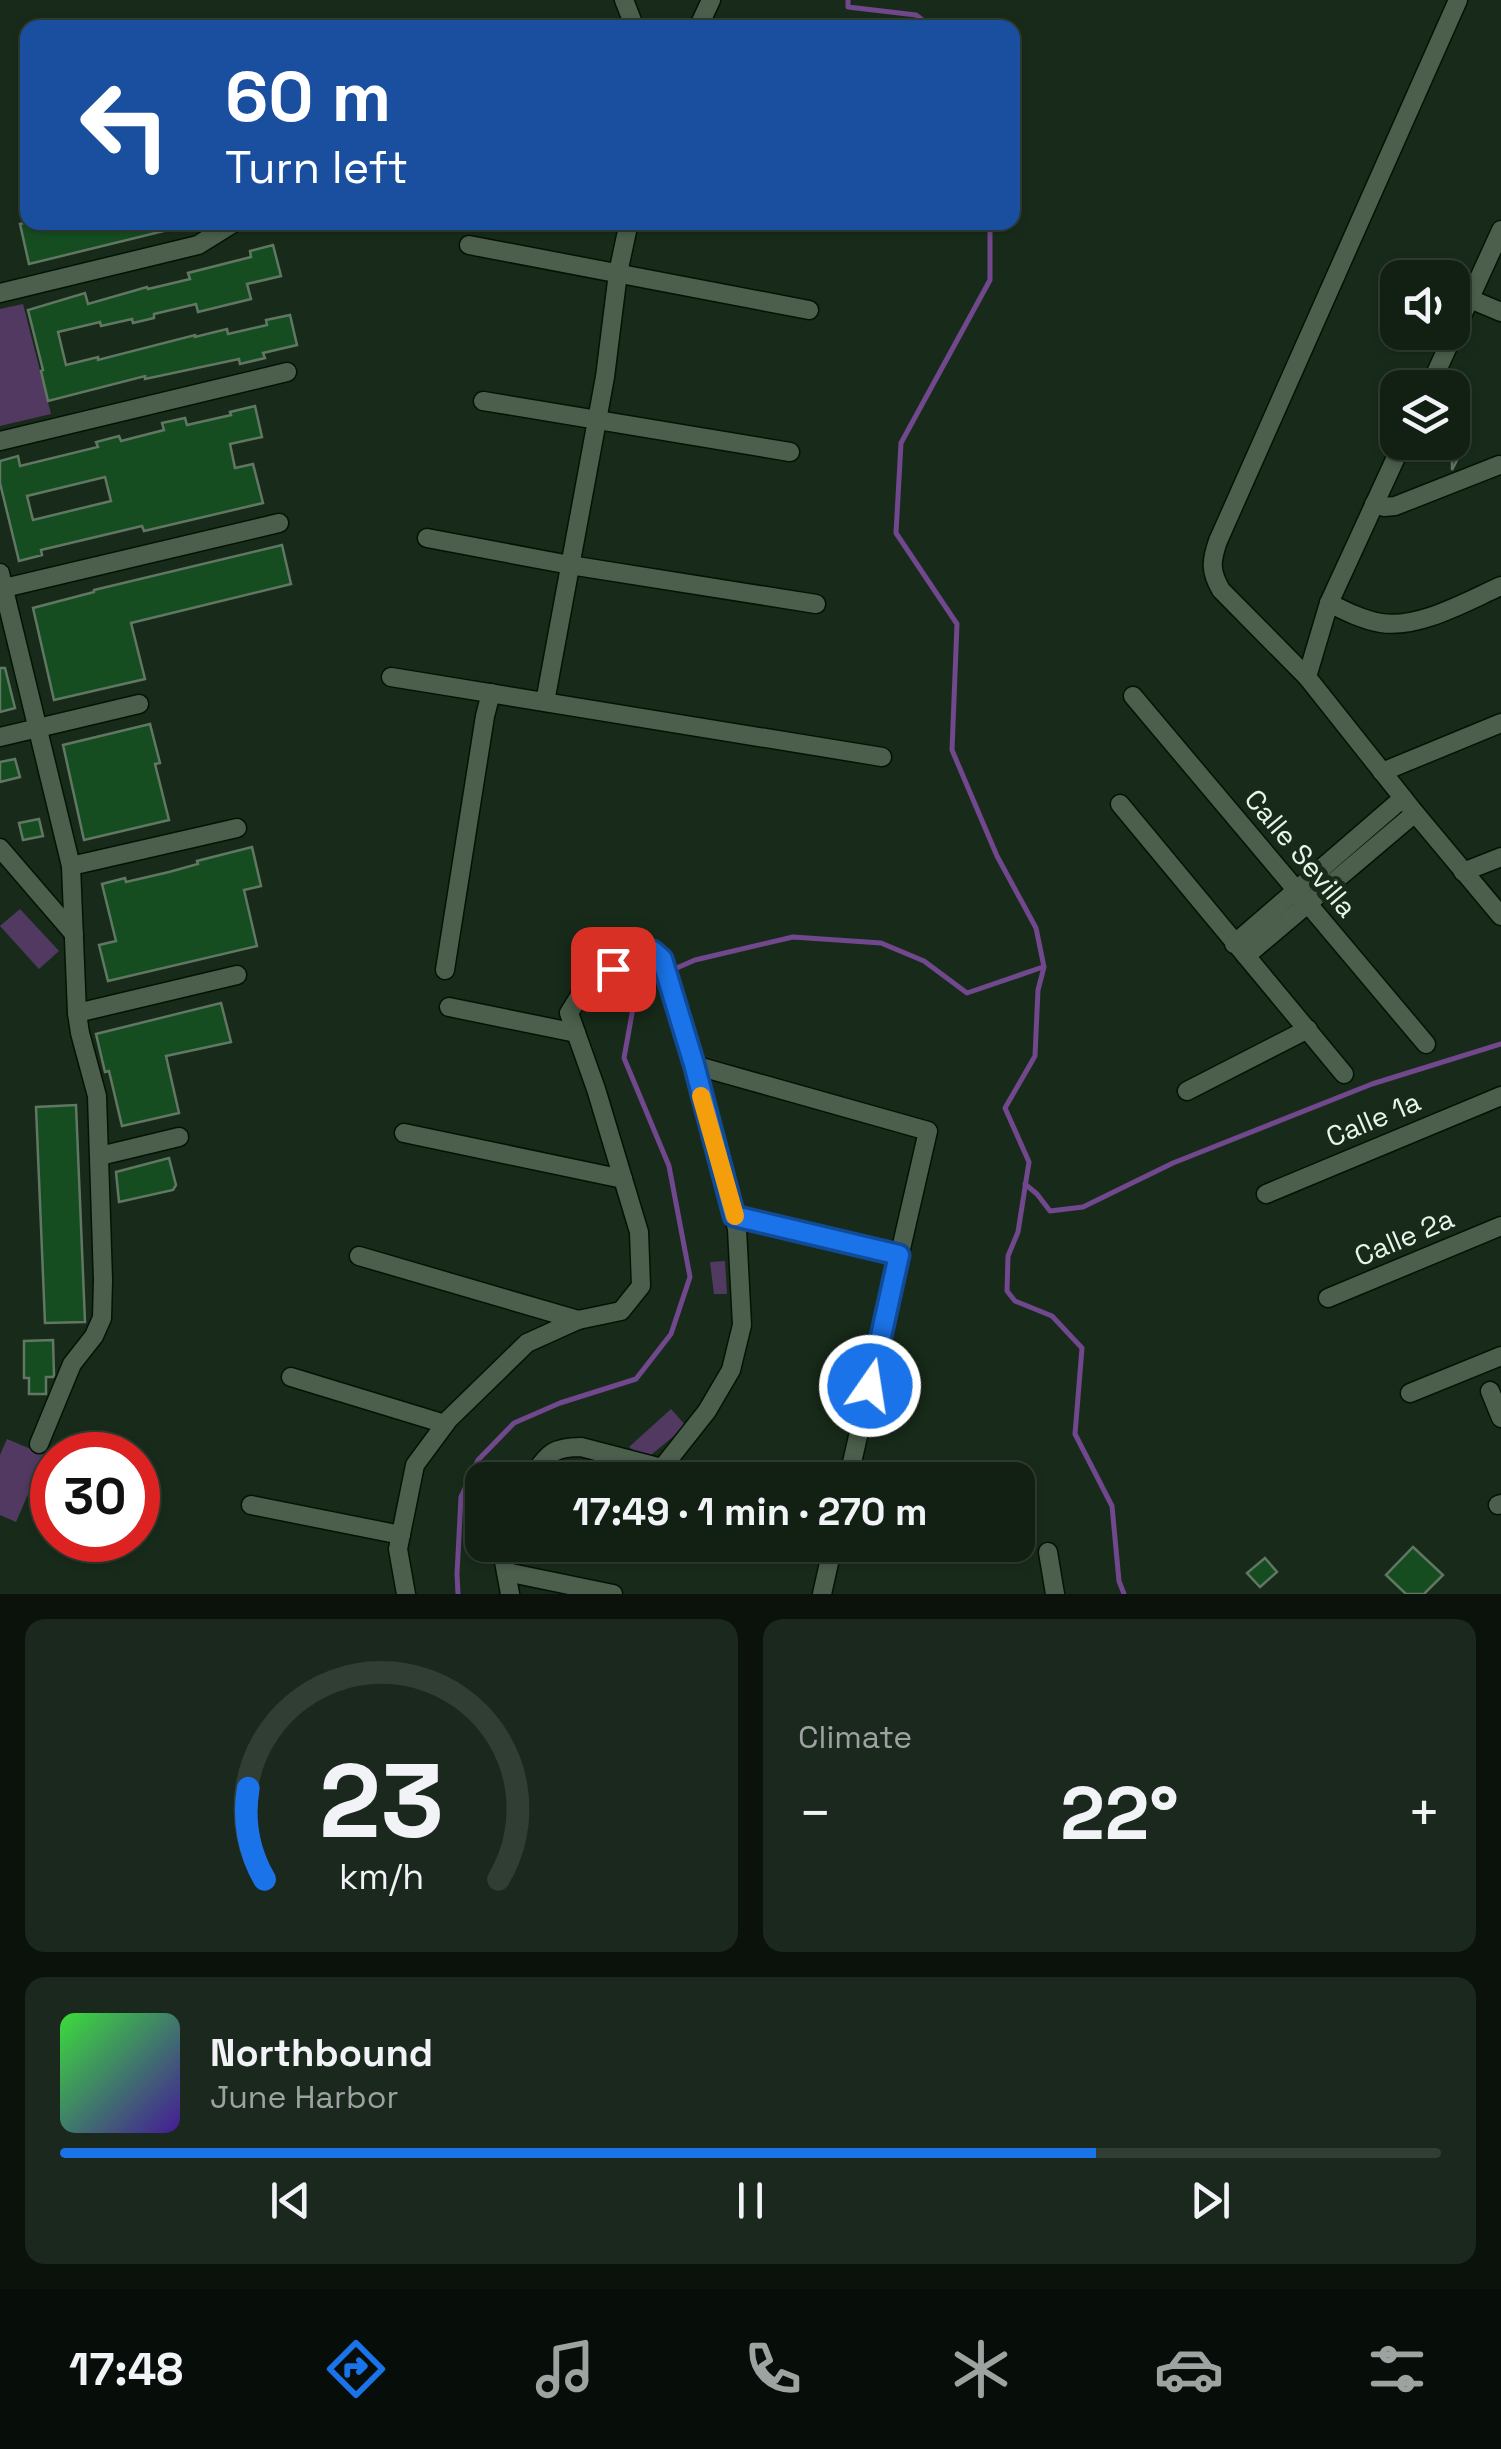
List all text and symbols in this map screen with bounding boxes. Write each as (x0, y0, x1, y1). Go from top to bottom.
text: 60 m (225, 52, 391, 141)
icon: left (60, 60, 190, 190)
text: Turn left (225, 139, 408, 196)
map controls (1380, 260, 1470, 460)
button: sound (1380, 260, 1470, 350)
button: layers (1380, 370, 1470, 460)
street label: Calle Sevilla (1237, 781, 1365, 925)
pin (571, 927, 656, 1012)
icon: arrive (586, 942, 641, 997)
street label: Calle 1a (1320, 1083, 1426, 1155)
street label: Calle 2a (1349, 1200, 1459, 1274)
position arrow (818, 1334, 922, 1438)
speed limit sign: 30 (30, 1432, 160, 1562)
text: 17:49 · 1 min · 270 m (573, 1488, 928, 1536)
text: Climate (798, 1717, 912, 1757)
text: 23 (319, 1735, 444, 1867)
text: 22° (1060, 1765, 1179, 1861)
text: − (798, 1778, 832, 1848)
text: + (1407, 1778, 1441, 1848)
text: km/h (339, 1854, 424, 1899)
text: Northbound (210, 2029, 433, 2077)
text: June Harbor (210, 2077, 398, 2117)
icon: previous (263, 2173, 318, 2228)
icon: pause (723, 2173, 778, 2228)
icon: next (1183, 2173, 1238, 2228)
icon: directions (321, 2334, 391, 2404)
icon: music (530, 2334, 600, 2404)
icon: phone (738, 2334, 808, 2404)
icon: climate (946, 2334, 1016, 2404)
icon: car (1154, 2334, 1224, 2404)
icon: filters (1362, 2334, 1432, 2404)
text: 17:48 (69, 2341, 183, 2398)

